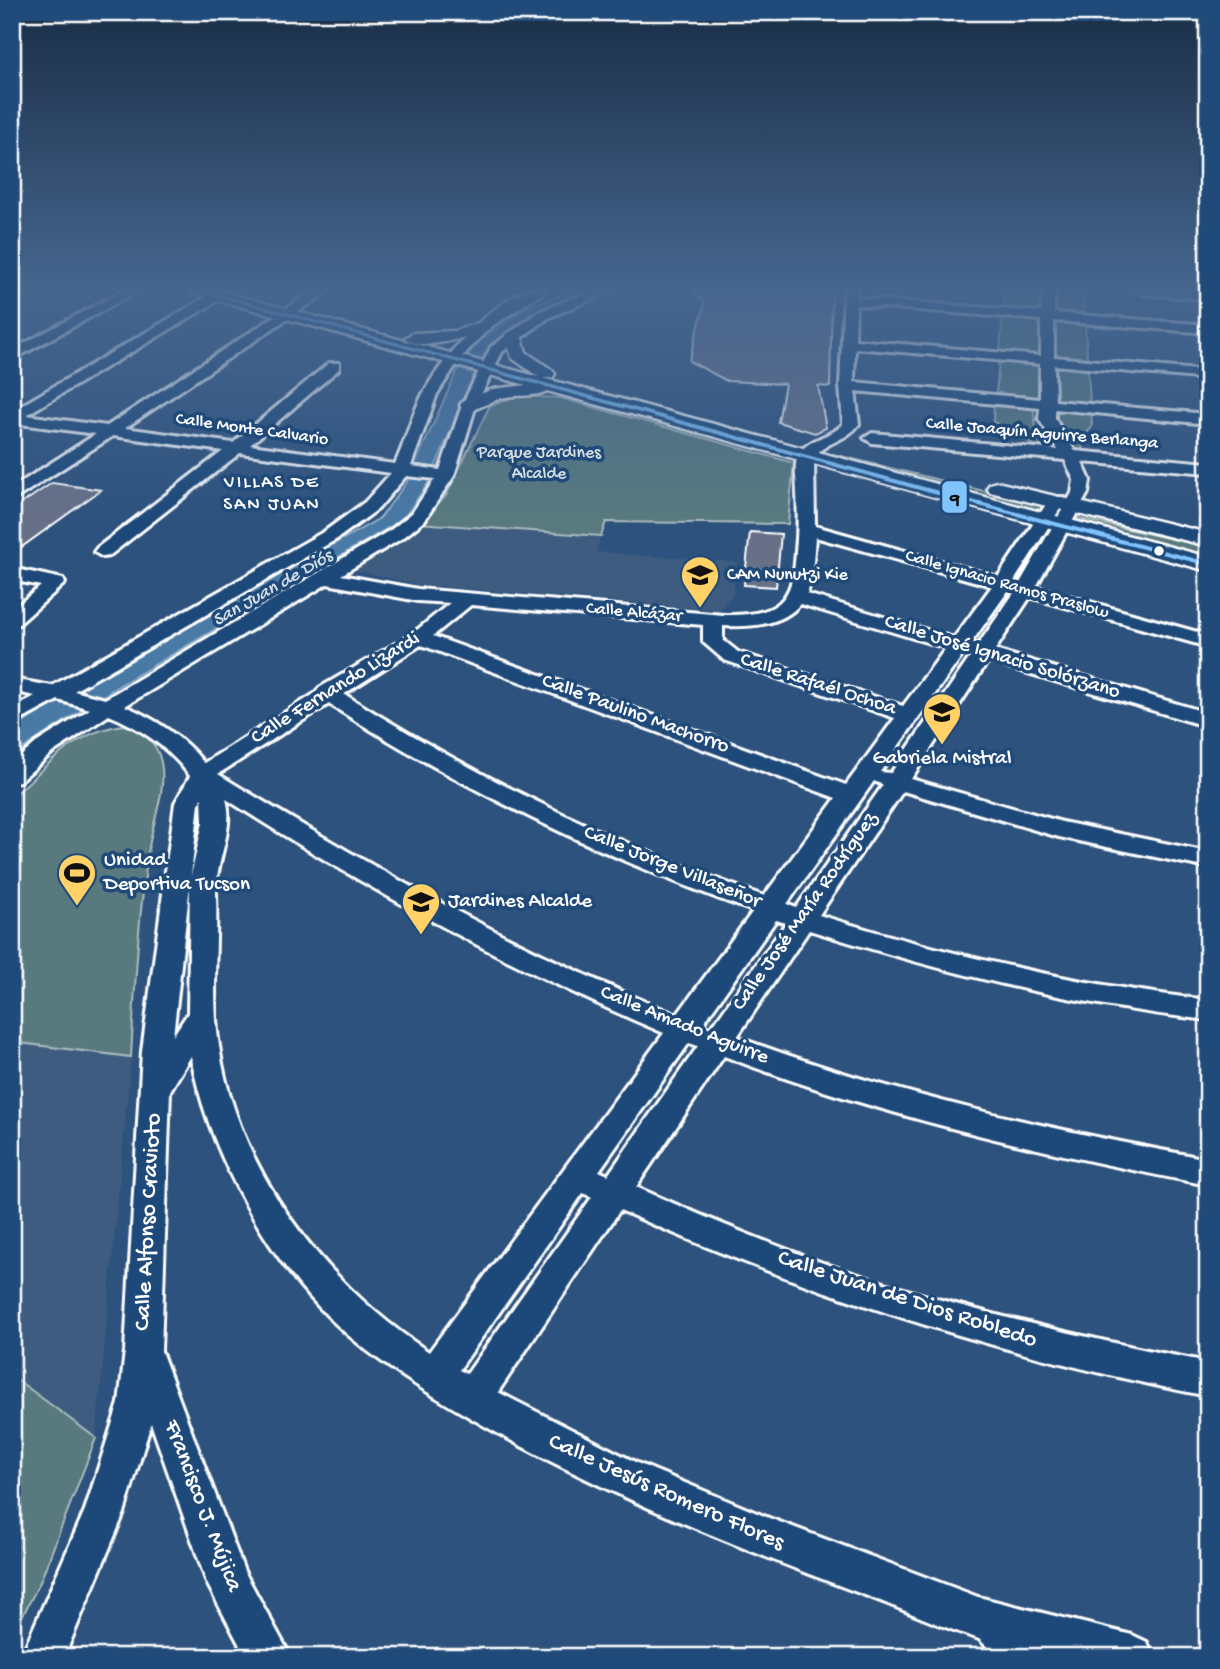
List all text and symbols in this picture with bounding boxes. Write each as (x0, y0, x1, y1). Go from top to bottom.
street label: Calle Monte Calvario (174, 409, 330, 451)
street label: Calle Joaquín Aguirre Berlanga (925, 413, 1160, 455)
park label: Parque Jardines Alcalde (476, 443, 602, 485)
district label: VILLAS DE SAN JUAN (223, 472, 321, 517)
line badge: 9 (941, 480, 968, 514)
text: 9 (949, 489, 960, 512)
water label: San Juan de Diós (209, 544, 339, 633)
unlabelled marker (1152, 544, 1166, 558)
street label: Calle Ignacio Ramos Praslow (903, 546, 1111, 624)
school or university icon: CAM Nunutzi Kie (679, 554, 721, 609)
place label: CAM Nunutzi Kie (727, 565, 849, 586)
street label: Calle Alcázar (585, 598, 684, 628)
street label: Calle José Ignacio Solórzano (881, 610, 1123, 706)
street label: Calle Fernando Lizardi (247, 627, 425, 751)
street label: Calle Rafaél Ochoa (737, 648, 901, 722)
street label: Calle Paulino Machorro (538, 669, 732, 761)
school or university icon: Gabriela Mistral (921, 691, 963, 746)
place label: Gabriela Mistral (872, 747, 1012, 772)
street label: Calle José María Rodríguez (728, 807, 885, 1016)
street label: Calle Jorge Villaseñor (580, 821, 766, 916)
place label: Unidad Deportiva Tucson (102, 849, 250, 898)
sports icon: Unidad Deportiva Tucson (56, 852, 98, 907)
school or university icon: Jardines Alcalde (400, 881, 442, 936)
place label: Jardines Alcalde (448, 890, 593, 915)
street label: Calle Amado Aguirre (596, 981, 773, 1072)
street label: Calle Alfonso Cravioto (129, 1112, 169, 1332)
street label: Calle Juan de Dios Robledo (774, 1244, 1040, 1356)
street label: Francisco J. Mújica (156, 1415, 248, 1597)
street label: Calle Jesús Romero Flores (543, 1428, 790, 1559)

